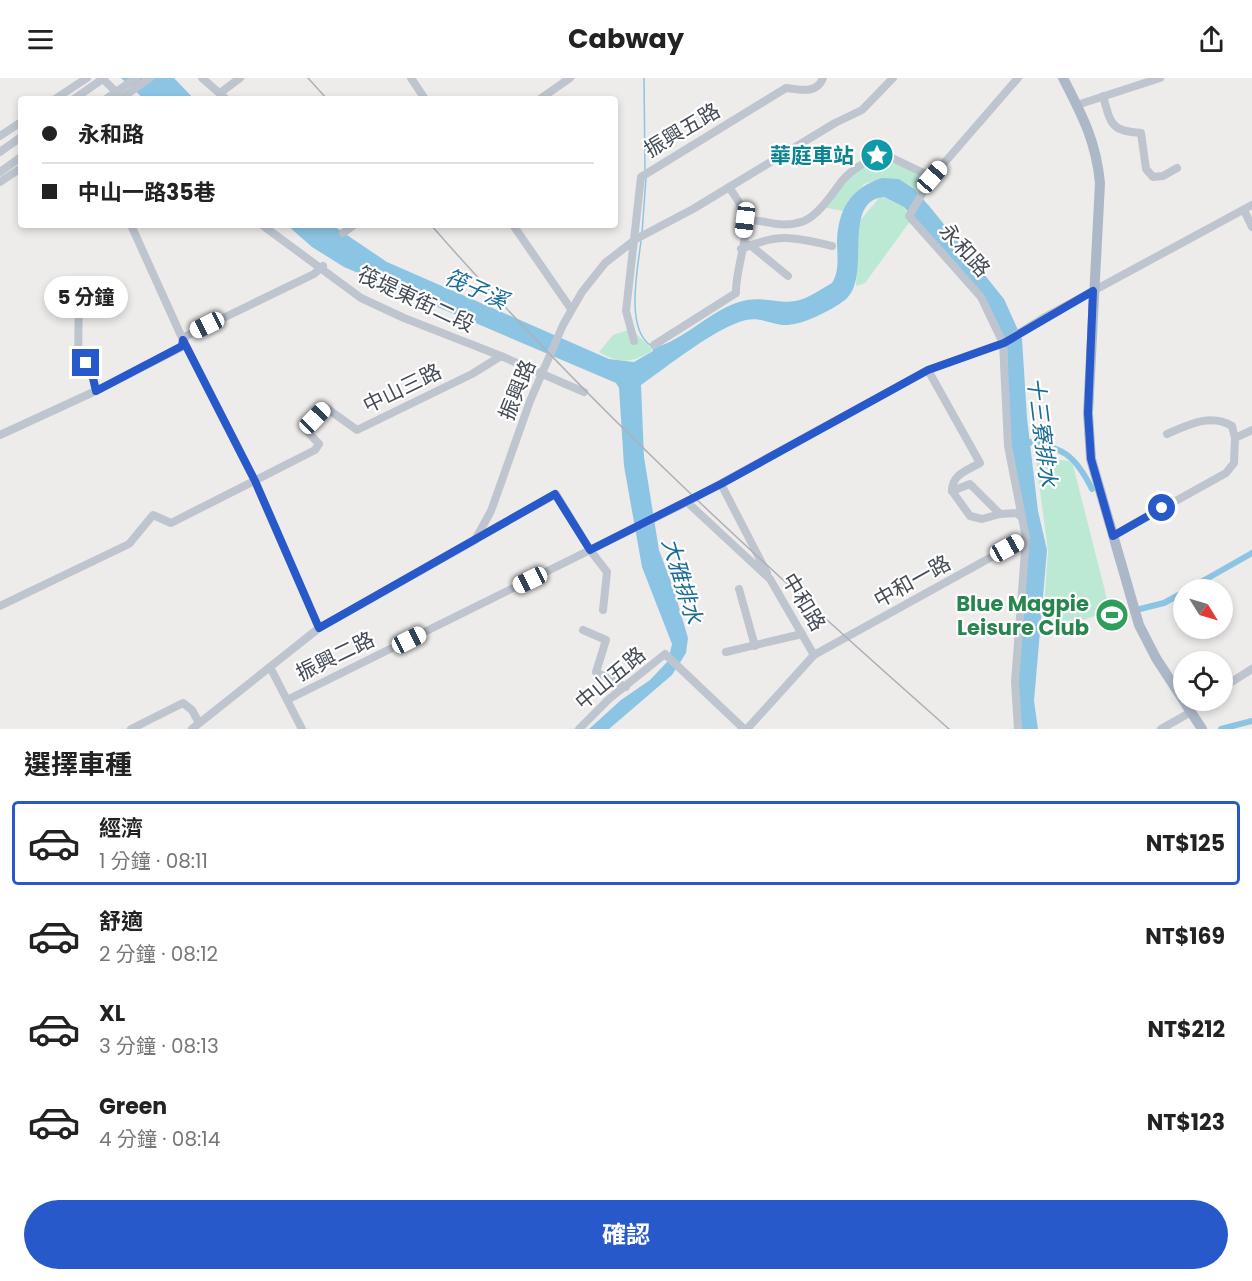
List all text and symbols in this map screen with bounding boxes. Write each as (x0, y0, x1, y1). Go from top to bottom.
text: Cabway (568, 20, 684, 57)
icon: menu (24, 23, 57, 56)
icon: share (1195, 23, 1228, 56)
street label: 振興五路 (639, 96, 725, 164)
text: 永和路 (78, 119, 144, 150)
place icon: 華庭車站 (859, 137, 895, 173)
place label: 華庭車站 (770, 141, 854, 170)
car (913, 158, 951, 196)
text: 中山一路35巷 (78, 177, 216, 208)
car (734, 201, 756, 239)
street label: 永和路 (933, 217, 997, 283)
street label: 筏堤東街二段 (353, 259, 479, 339)
water label: 筏子溪 (440, 261, 515, 318)
callout: 5 分鐘 (44, 276, 128, 318)
text: 5 分鐘 (57, 283, 115, 311)
car (187, 309, 227, 341)
route end (72, 349, 99, 376)
street label: 振興路 (492, 355, 542, 425)
street label: 中山三路 (358, 357, 446, 419)
water label: 十三寮排水 (1020, 376, 1064, 489)
car (296, 399, 334, 437)
route start (1148, 494, 1175, 521)
car (987, 531, 1027, 565)
water label: 大雅排水 (654, 534, 710, 629)
street label: 中和一路 (868, 548, 956, 614)
car (510, 564, 550, 596)
street label: 中和路 (775, 568, 833, 636)
north arrow (1173, 579, 1233, 639)
map controls (1173, 579, 1233, 711)
place label: Blue Magpie Leisure Club (956, 589, 1089, 642)
sports icon: Blue Magpie Leisure Club (1094, 597, 1130, 633)
car (389, 624, 429, 656)
street label: 振興二路 (291, 625, 379, 687)
street label: 中山五路 (569, 640, 651, 716)
button: locate (1173, 651, 1233, 711)
text: 選擇車種 (24, 746, 132, 783)
text: 經濟 (99, 813, 143, 844)
icon: car (27, 816, 81, 870)
text: NT$125 (1146, 828, 1225, 859)
text: 1 分鐘 · 08:11 (99, 847, 208, 875)
text: 舒適 (99, 906, 143, 937)
icon: car (27, 909, 81, 963)
text: NT$169 (1145, 921, 1225, 952)
text: 2 分鐘 · 08:12 (99, 940, 218, 968)
text: XL (99, 998, 125, 1029)
icon: car (27, 1002, 81, 1056)
text: NT$212 (1148, 1014, 1225, 1045)
text: 3 分鐘 · 08:13 (99, 1032, 219, 1060)
text: Green (99, 1091, 167, 1122)
icon: car (27, 1095, 81, 1149)
text: NT$123 (1147, 1107, 1225, 1138)
text: 4 分鐘 · 08:14 (99, 1125, 220, 1153)
button: 確認 (24, 1200, 1228, 1269)

